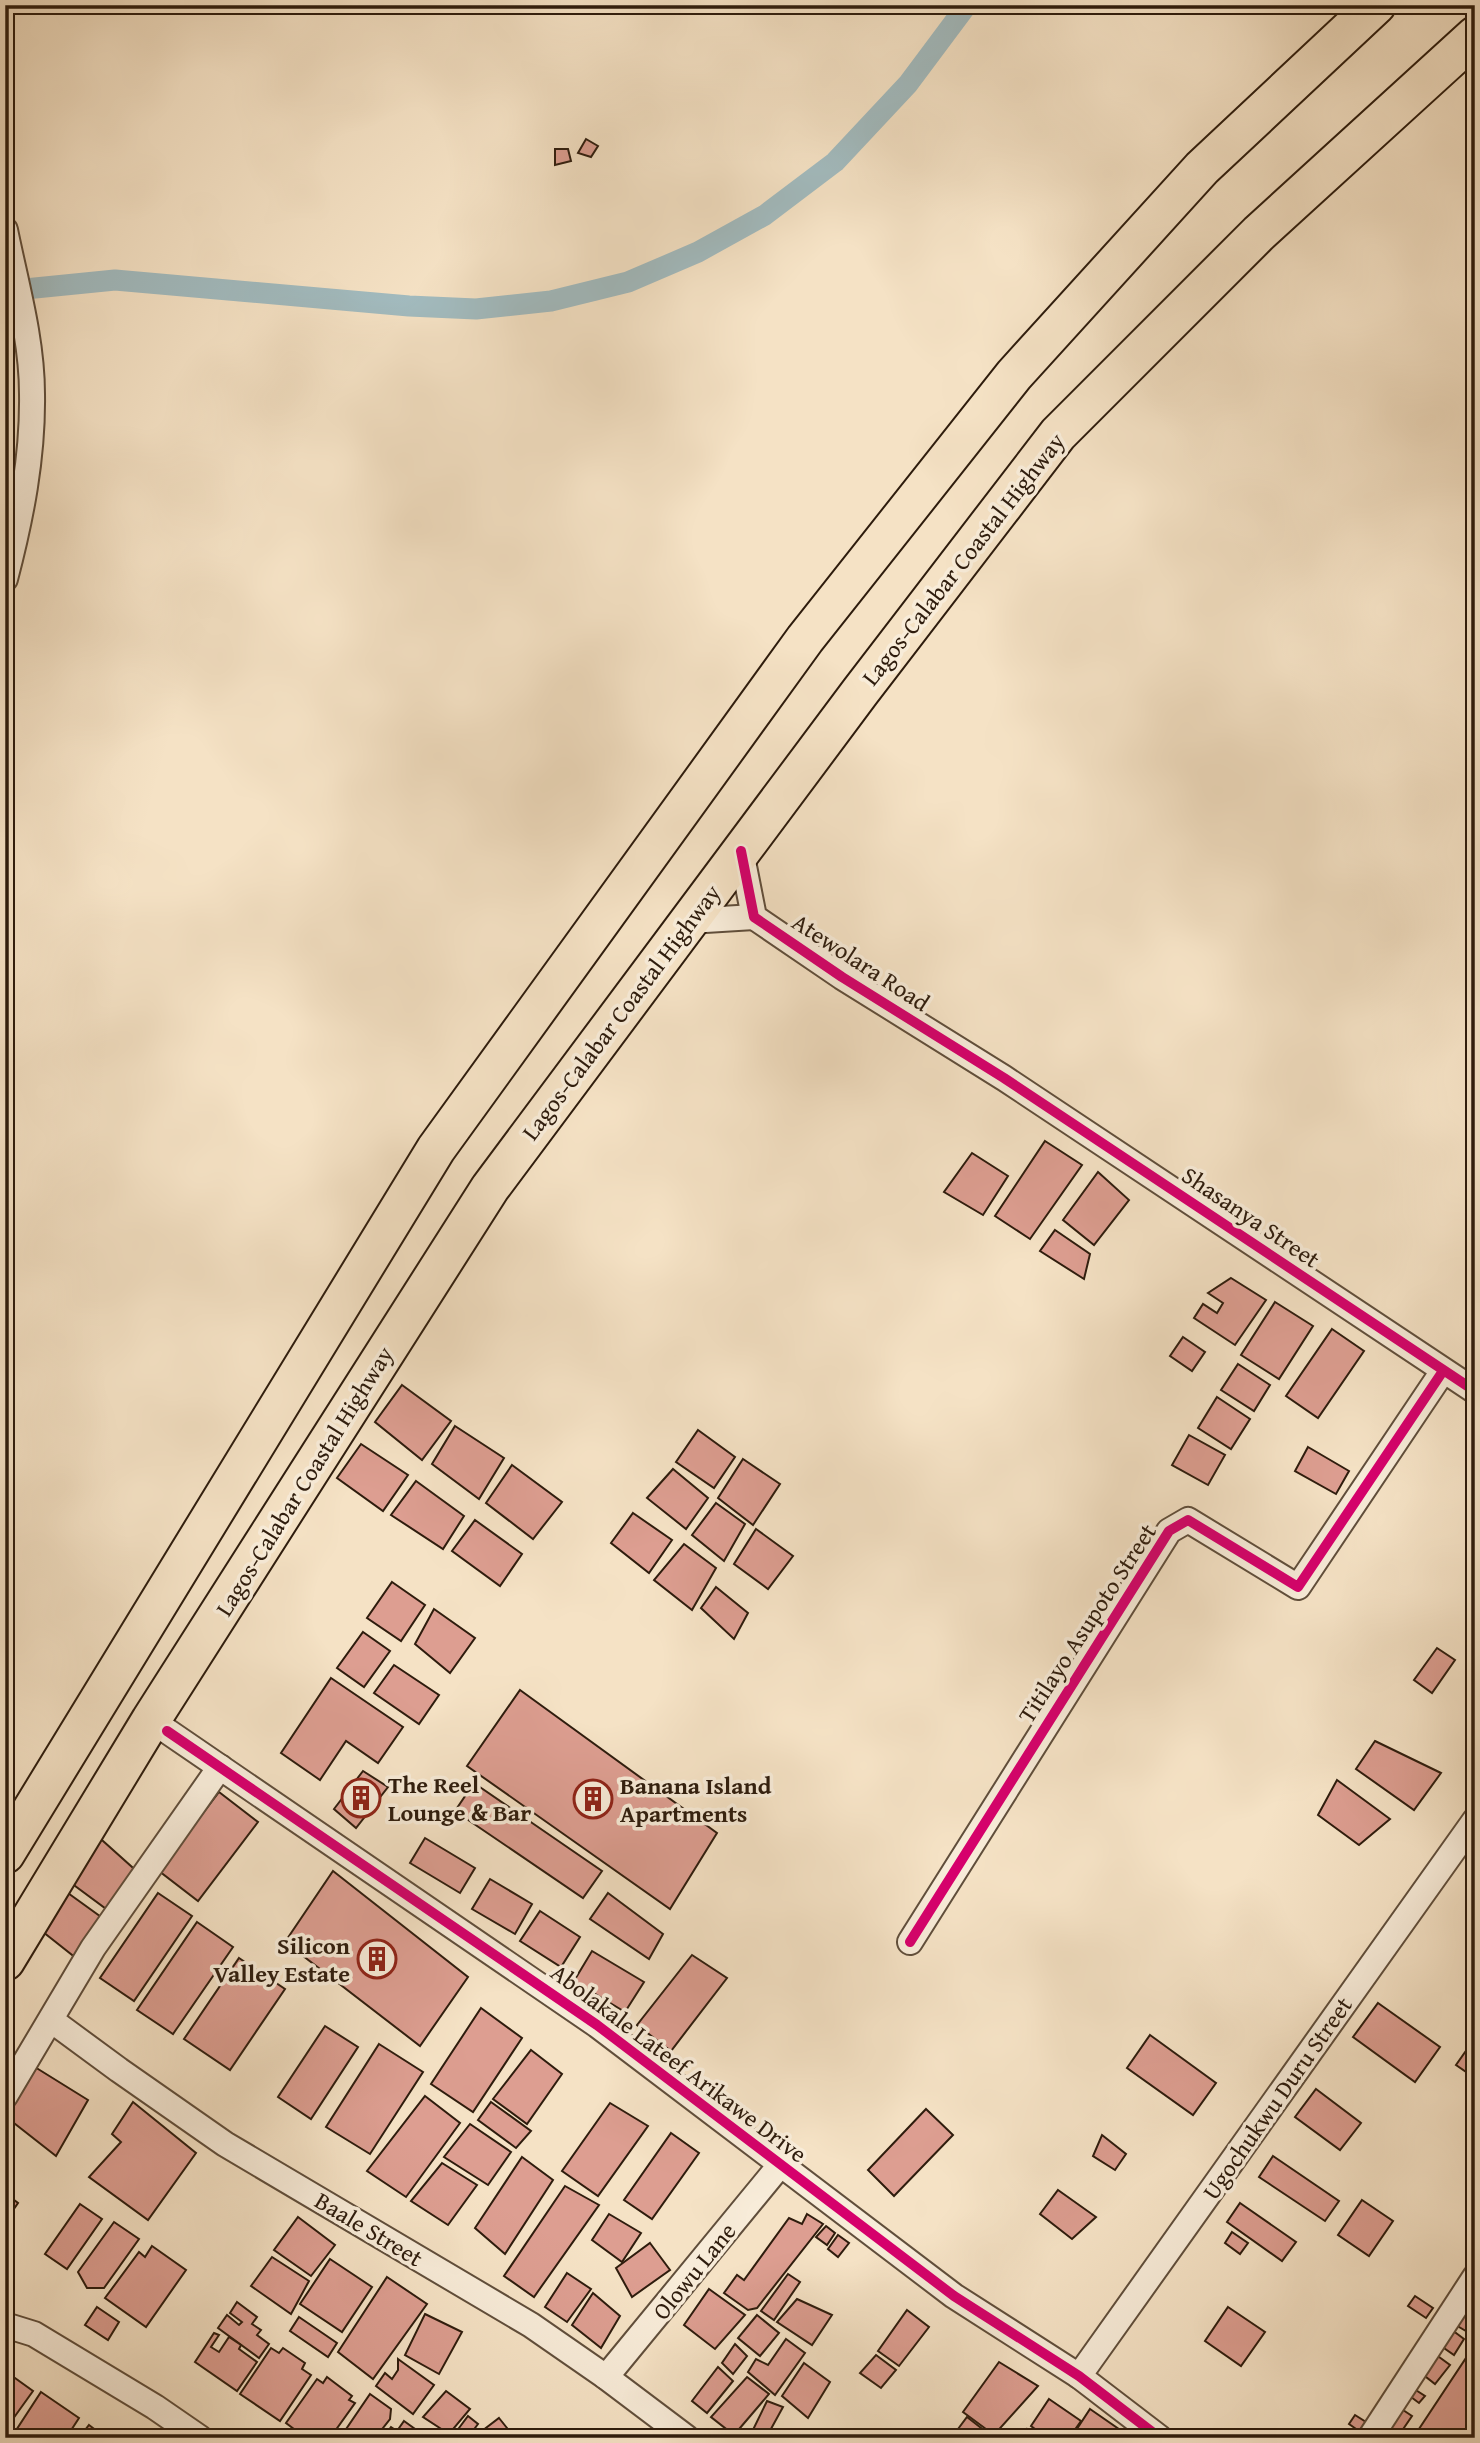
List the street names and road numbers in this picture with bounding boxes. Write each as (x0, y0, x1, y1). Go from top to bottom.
street label: Lagos-Calabar Coastal Highway (853, 425, 1073, 693)
street label: Lagos-Calabar Coastal Highway (513, 877, 729, 1147)
street label: Atewolara Road (785, 904, 937, 1020)
street label: Shasanya Street (1175, 1158, 1327, 1276)
street label: Lagos-Calabar Coastal Highway (206, 1339, 402, 1623)
street label: Titilayo Asupoto Street (1009, 1516, 1165, 1730)
street label: Abolakale Lateef Arikawe Drive (544, 1955, 814, 2171)
street label: Ugochukwu Duru Street (1194, 1989, 1361, 2207)
street label: Baale Street (308, 2183, 430, 2275)
street label: Olowu Lane (644, 2215, 744, 2327)

